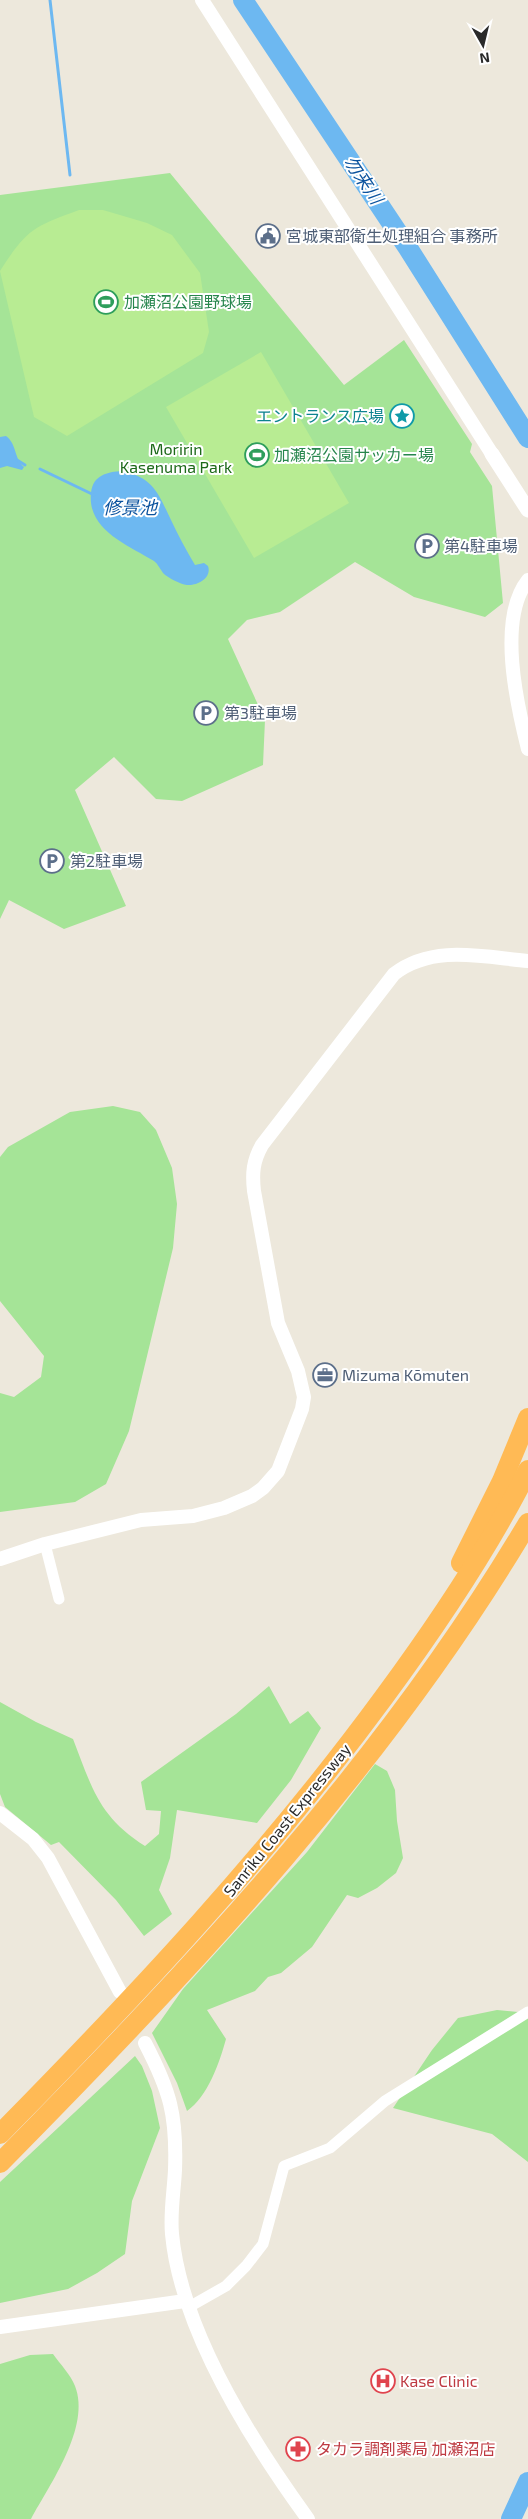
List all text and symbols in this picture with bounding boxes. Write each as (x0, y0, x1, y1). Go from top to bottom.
north arrow (458, 20, 508, 70)
text: N (479, 49, 491, 67)
water label: 勿来川 (340, 151, 389, 210)
public building icon: 宮城東部衛生処理組合 事務所 (255, 223, 281, 249)
place label: 宮城東部衛生処理組合 事務所 (286, 226, 498, 245)
sports icon: 加瀬沼公園野球場 (93, 289, 119, 315)
place label: 加瀬沼公園野球場 (124, 292, 252, 311)
place icon: エントランス広場 (389, 403, 415, 429)
place label: エントランス広場 (256, 406, 384, 425)
park label: Moririn Kasenuma Park (120, 439, 232, 476)
sports icon: 加瀬沼公園サッカー場 (244, 442, 270, 468)
place label: 加瀬沼公園サッカー場 (274, 445, 434, 464)
water label: 修景池 (103, 496, 159, 518)
parking icon: 第4駐車場 (414, 533, 440, 559)
place label: 第4駐車場 (444, 536, 518, 555)
parking icon: 第3駐車場 (193, 700, 219, 726)
place label: 第3駐車場 (224, 703, 297, 722)
parking icon: 第2駐車場 (39, 848, 65, 874)
place label: 第2駐車場 (70, 851, 143, 870)
office icon: Mizuma Kōmuten (312, 1362, 338, 1388)
place label: Mizuma Kōmuten (342, 1365, 469, 1384)
street label: Sanriku Coast Expressway (219, 1739, 354, 1900)
hospital icon: Kase Clinic (370, 2368, 396, 2394)
place label: Kase Clinic (400, 2371, 478, 2390)
pharmacy icon: タカラ調剤薬局 加瀬沼店 (285, 2436, 311, 2462)
place label: タカラ調剤薬局 加瀬沼店 (316, 2439, 496, 2458)

